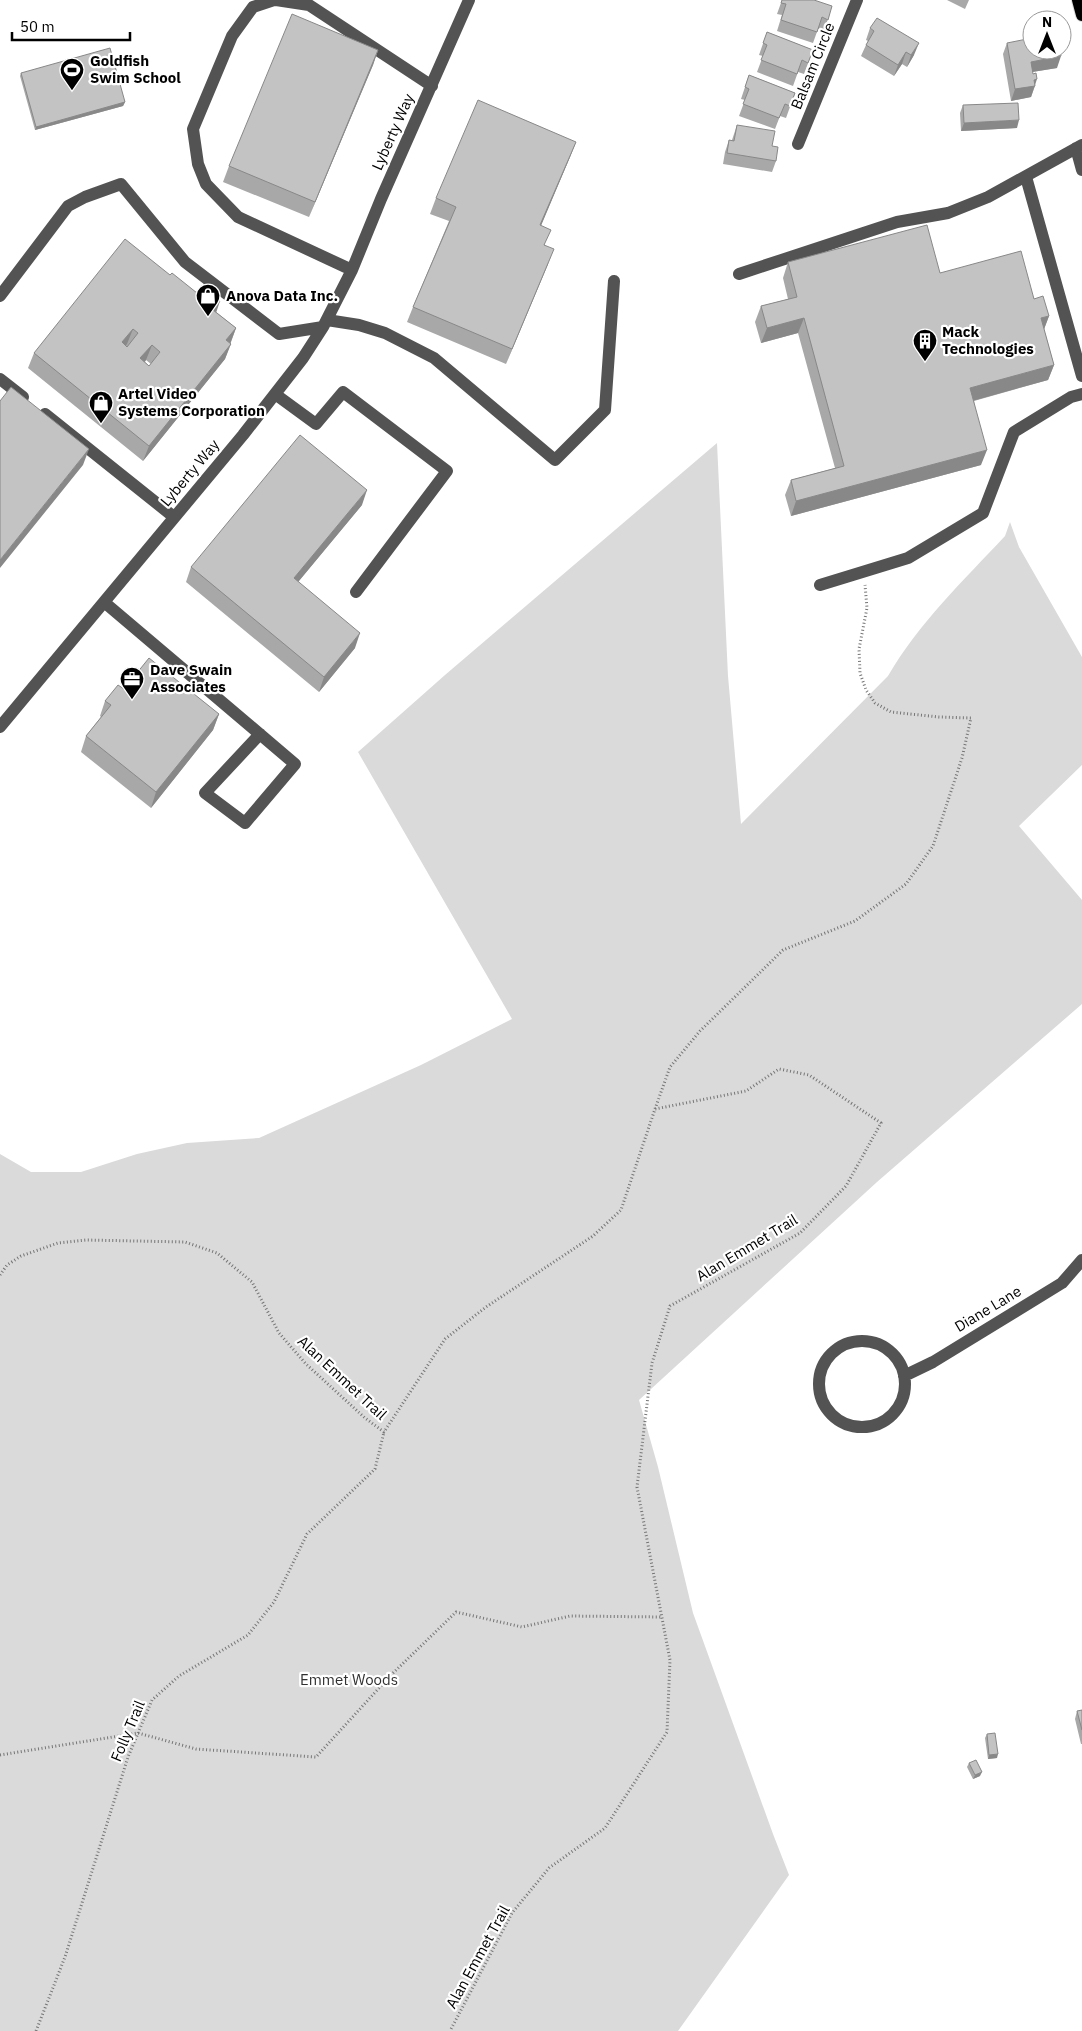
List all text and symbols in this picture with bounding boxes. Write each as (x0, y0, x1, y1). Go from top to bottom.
scale bar (12, 10, 130, 42)
north arrow (1022, 10, 1072, 60)
text: N (1042, 13, 1052, 31)
text: 50 m (20, 17, 55, 36)
street label: Balsam Circle (786, 20, 839, 112)
place label: Goldfish Swim School (90, 51, 181, 87)
sports icon: Goldfish Swim School (59, 57, 85, 91)
street label: Lyberty Way (367, 90, 418, 173)
shop icon: Anova Data Inc. (195, 283, 221, 317)
place label: Anova Data Inc. (226, 286, 338, 305)
place label: Mack Technologies (942, 322, 1034, 358)
building icon: Mack Technologies (912, 328, 938, 362)
place label: Artel Video Systems Corporation (118, 384, 265, 420)
shop icon: Artel Video Systems Corporation (88, 390, 114, 424)
street label: Lyberty Way (156, 435, 224, 510)
place label: Dave Swain Associates (150, 660, 232, 696)
office icon: Dave Swain Associates (119, 666, 145, 700)
street label: Alan Emmet Trail (693, 1210, 801, 1285)
street label: Diane Lane (951, 1281, 1025, 1336)
street label: Alan Emmet Trail (294, 1331, 391, 1424)
park label: Emmet Woods (300, 1670, 398, 1689)
street label: Folly Trail (106, 1697, 149, 1764)
street label: Alan Emmet Trail (441, 1902, 514, 2012)

